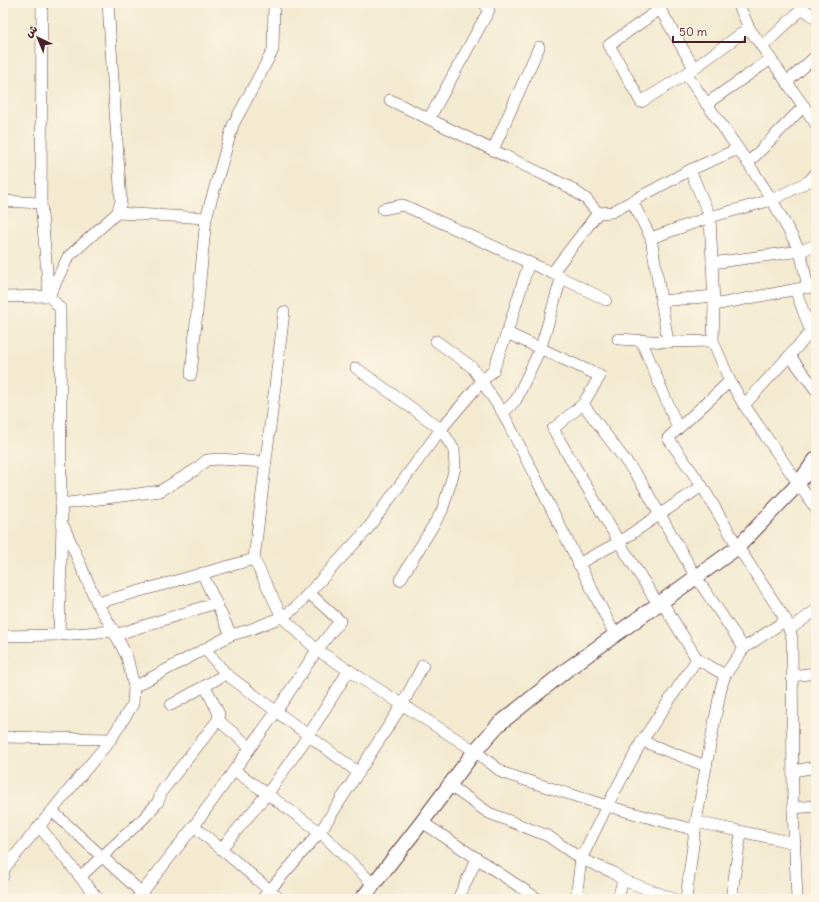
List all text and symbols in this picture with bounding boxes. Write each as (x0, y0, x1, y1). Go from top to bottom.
north arrow (18, 18, 58, 58)
scale bar (673, 18, 745, 44)
text: ش (22, 22, 40, 40)
text: 50 m (679, 24, 708, 39)

